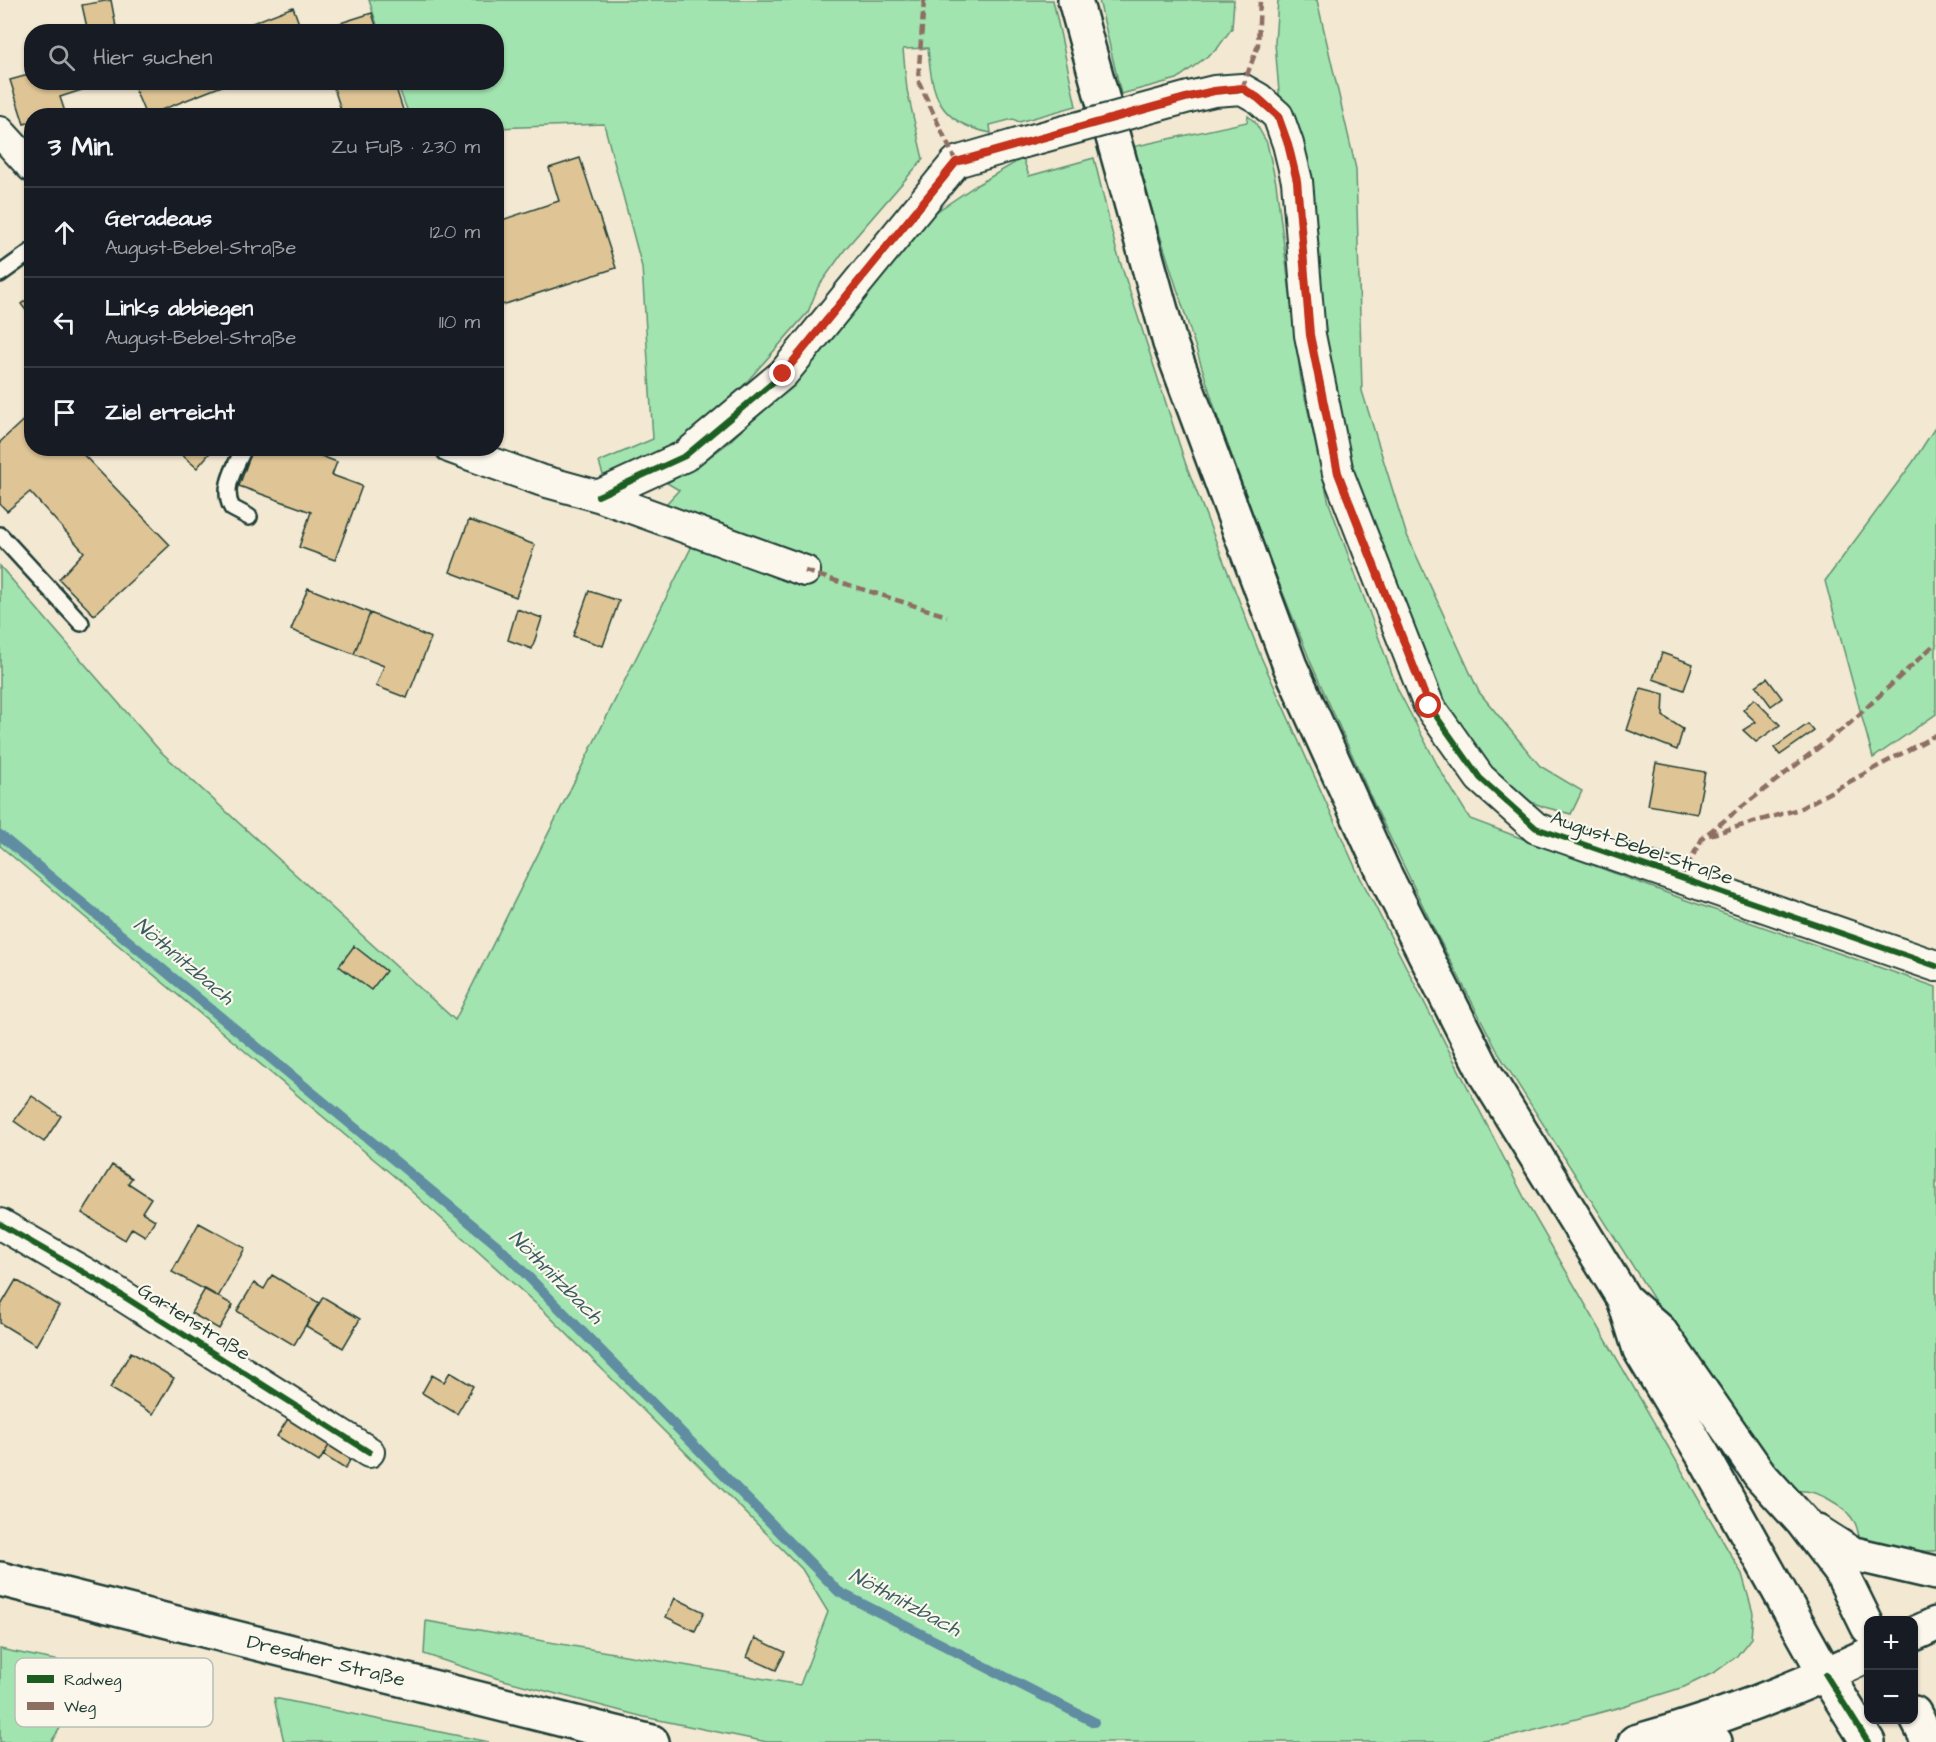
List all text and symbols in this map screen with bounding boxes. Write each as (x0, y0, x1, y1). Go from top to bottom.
search box (24, 24, 504, 90)
icon: search (45, 41, 78, 74)
text: Hier suchen (93, 42, 212, 73)
text: 3 Min. (48, 129, 114, 165)
text: Zu Fuß · 230 m (331, 133, 480, 161)
text: Geradeaus (105, 203, 212, 234)
icon: ahead (48, 216, 81, 249)
text: 120 m (430, 218, 480, 246)
text: August-Bebel-Straße (105, 234, 296, 262)
text: Links abbiegen (105, 293, 253, 324)
icon: left (48, 306, 81, 339)
text: 110 m (439, 308, 480, 336)
text: August-Bebel-Straße (105, 324, 296, 352)
route end (769, 360, 795, 386)
icon: arrive (48, 396, 81, 429)
text: Ziel erreicht (105, 397, 235, 428)
route start (1415, 692, 1441, 718)
street label: August-Bebel-Straße (1547, 804, 1737, 893)
water label: Nöthnitzbach (128, 910, 241, 1013)
water label: Nöthnitzbach (502, 1223, 611, 1332)
street label: Gartenstraße (132, 1276, 256, 1368)
water label: Nöthnitzbach (844, 1560, 967, 1644)
map controls (1864, 1616, 1918, 1724)
button: + (1864, 1616, 1918, 1670)
street label: Dresdner Straße (244, 1628, 408, 1694)
legend (15, 1658, 213, 1727)
text: Radweg (64, 1669, 122, 1692)
button: − (1864, 1670, 1918, 1724)
text: Weg (64, 1696, 96, 1719)

